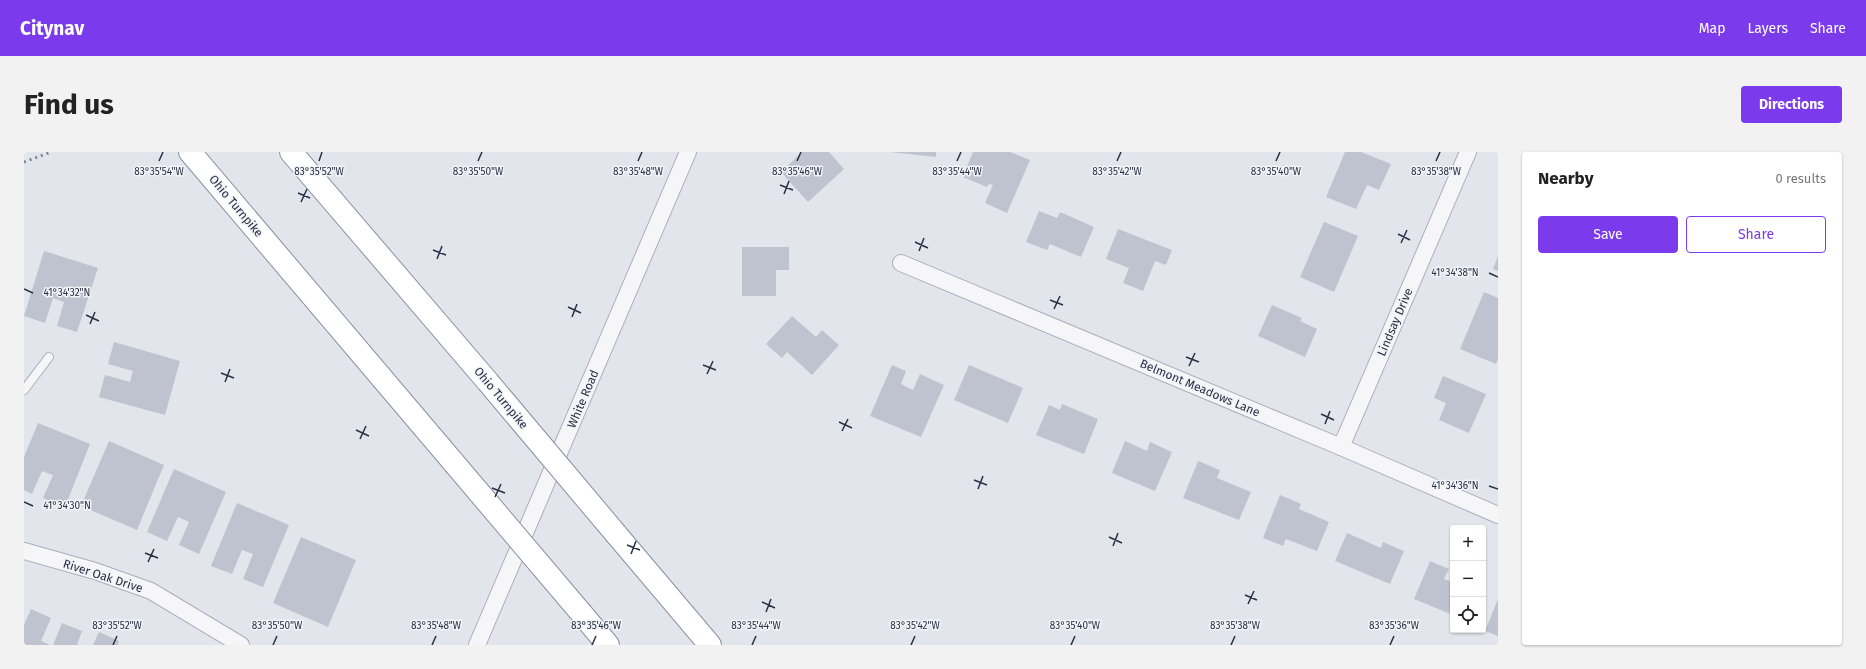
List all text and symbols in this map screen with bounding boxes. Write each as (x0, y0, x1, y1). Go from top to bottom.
text: Citynav (20, 17, 84, 40)
text: Map (1699, 20, 1725, 37)
text: Layers (1747, 20, 1788, 37)
text: Share (1810, 20, 1846, 37)
button: Directions (1741, 86, 1842, 123)
text: Find us (24, 88, 114, 121)
text: 83°35'54"W (134, 166, 185, 178)
text: 83°35'52"W (294, 166, 345, 178)
text: 83°35'50"W (453, 166, 504, 178)
text: 83°35'48"W (613, 166, 664, 178)
text: 83°35'46"W (772, 166, 823, 178)
text: 83°35'44"W (932, 166, 983, 178)
text: 83°35'42"W (1092, 166, 1143, 178)
text: 83°35'40"W (1251, 166, 1302, 178)
text: 83°35'38"W (1411, 166, 1462, 178)
text: Nearby (1538, 168, 1593, 189)
text: 0 results (1775, 171, 1826, 186)
street label: Ohio Turnpike (206, 172, 266, 240)
button: Save (1538, 216, 1678, 253)
button: Share (1686, 216, 1826, 253)
text: 41°34'38"N (1431, 267, 1479, 279)
street label: Lindsay Drive (1374, 286, 1416, 358)
text: 41°34'32"N (44, 287, 90, 299)
street label: Belmont Meadows Lane (1138, 356, 1262, 420)
street label: Ohio Turnpike (471, 364, 531, 432)
street label: White Road (564, 368, 602, 430)
text: 41°34'36"N (1431, 480, 1479, 492)
text: 41°34'30"N (43, 500, 91, 512)
map controls (1450, 525, 1486, 633)
button: + (1450, 525, 1486, 561)
street label: River Oak Drive (61, 557, 145, 595)
button: − (1450, 561, 1486, 597)
button: locate (1450, 597, 1486, 633)
text: 83°35'52"W (92, 620, 143, 632)
text: 83°35'50"W (252, 620, 303, 632)
text: 83°35'48"W (411, 620, 462, 632)
text: 83°35'46"W (571, 620, 622, 632)
text: 83°35'44"W (731, 620, 782, 632)
text: 83°35'42"W (890, 620, 941, 632)
text: 83°35'40"W (1050, 620, 1101, 632)
text: 83°35'38"W (1210, 620, 1261, 632)
text: 83°35'36"W (1369, 620, 1420, 632)

